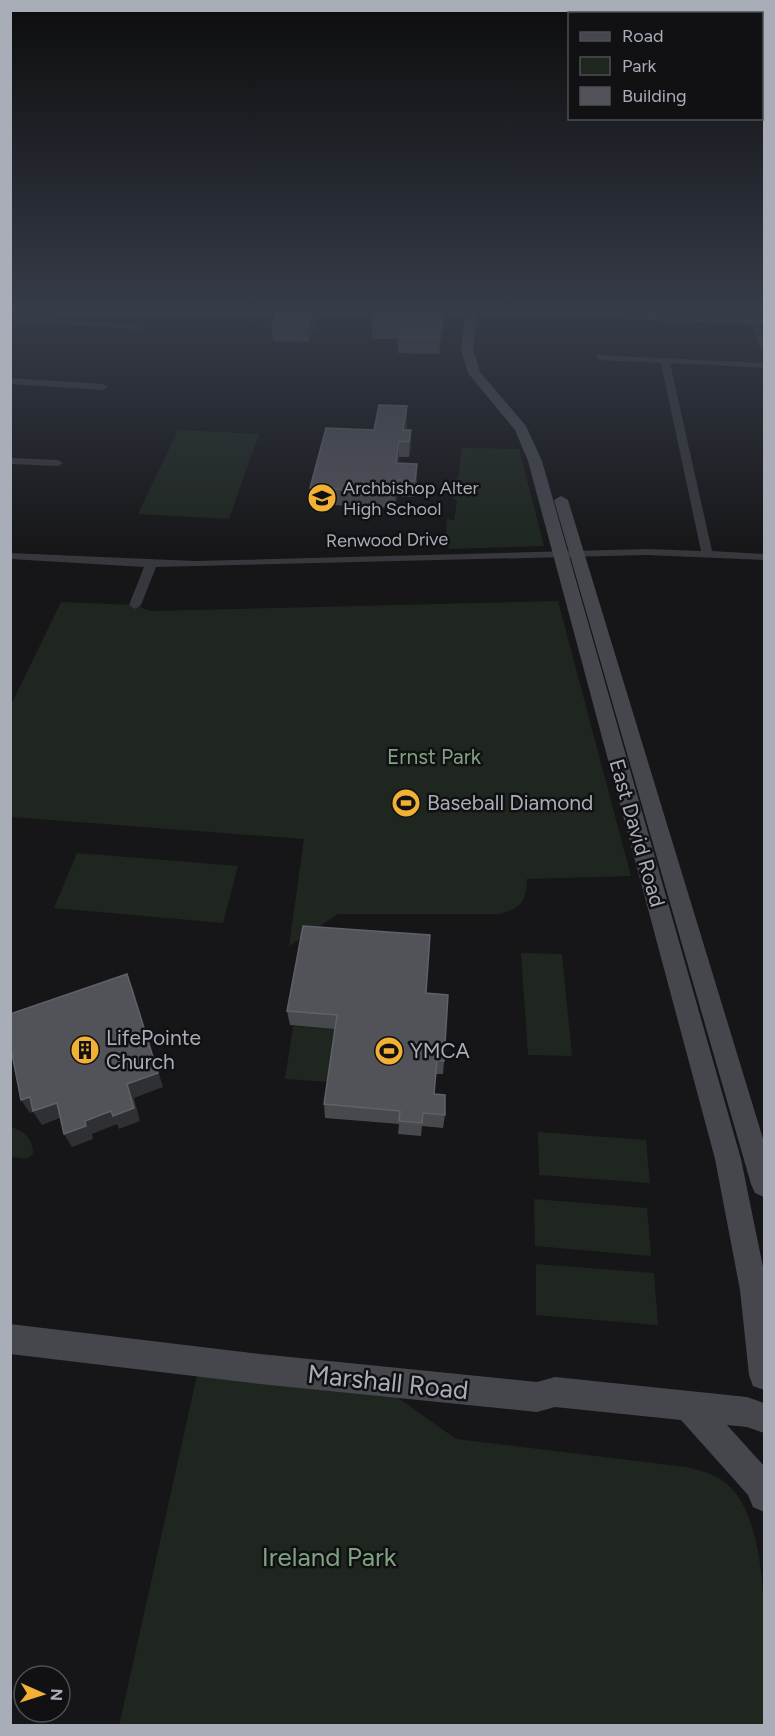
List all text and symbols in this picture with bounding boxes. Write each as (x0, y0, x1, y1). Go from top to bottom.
legend (568, 12, 763, 120)
text: Road (622, 25, 663, 47)
text: Park (622, 55, 657, 77)
text: Building (622, 85, 687, 107)
place label: Archbishop Alter High School (343, 477, 479, 520)
school or university icon: Archbishop Alter High School (306, 482, 338, 514)
street label: Renwood Drive (326, 528, 449, 552)
park label: Ernst Park (387, 744, 482, 769)
street label: East David Road (604, 756, 671, 910)
sports icon: Baseball Diamond (390, 787, 422, 819)
place label: Baseball Diamond (427, 790, 593, 815)
place label: LifePointe Church (106, 1025, 201, 1074)
building icon: LifePointe Church (69, 1034, 101, 1066)
sports icon: YMCA (373, 1035, 405, 1067)
place label: YMCA (410, 1038, 470, 1063)
street label: Marshall Road (306, 1358, 470, 1406)
park label: Ireland Park (262, 1541, 397, 1573)
north arrow (12, 1664, 72, 1724)
text: N (47, 1688, 66, 1701)

